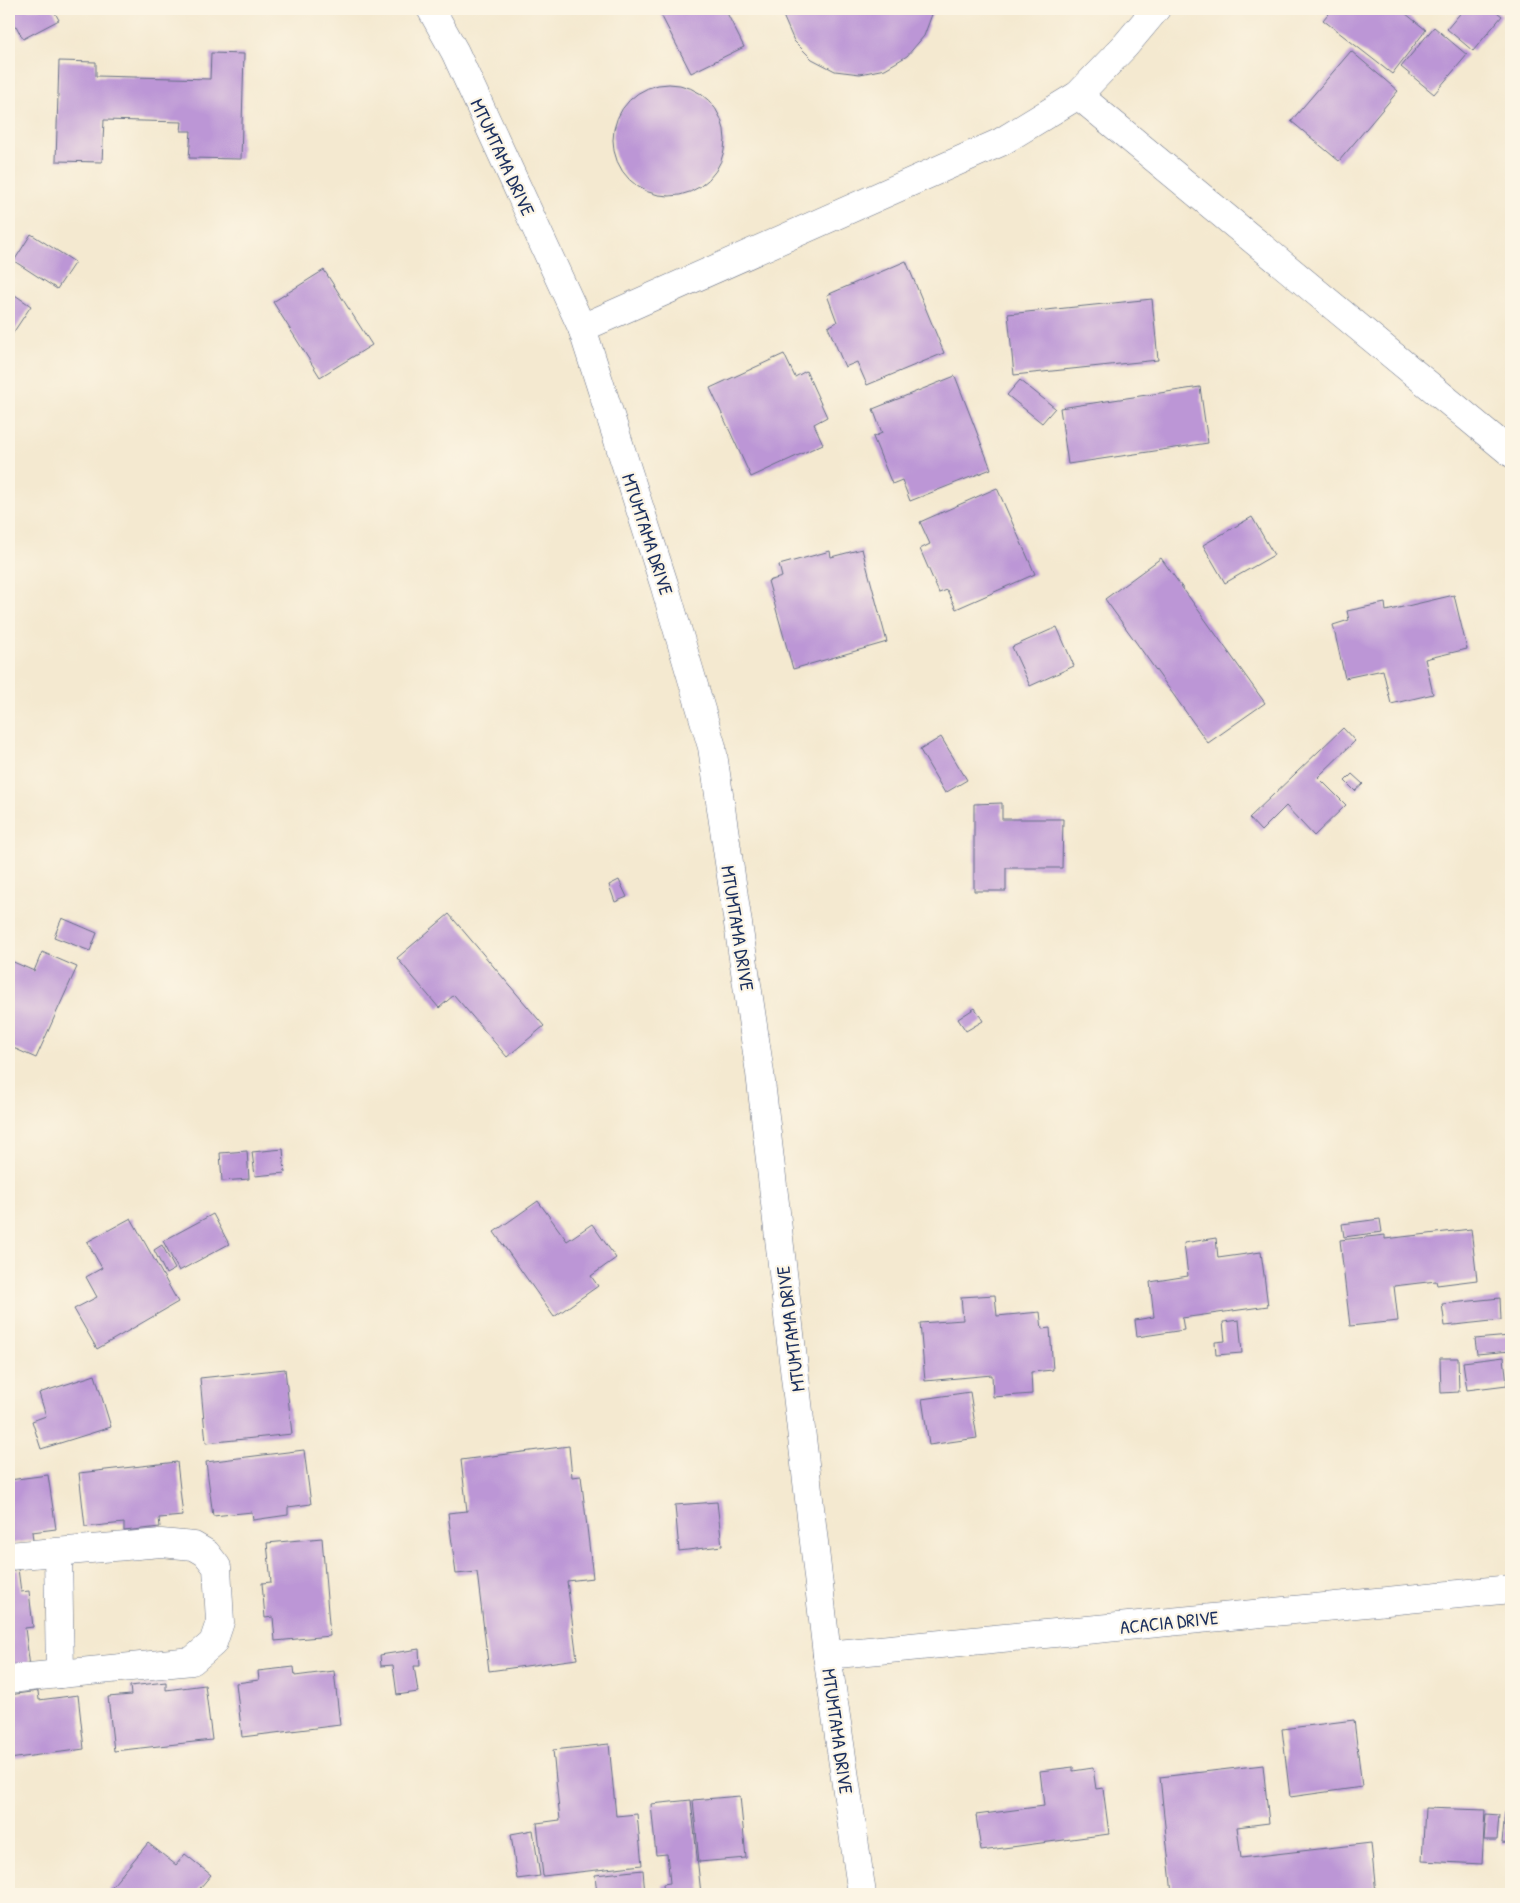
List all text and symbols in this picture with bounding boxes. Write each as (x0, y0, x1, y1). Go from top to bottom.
street label: MTUMTAMA DRIVE (465, 94, 542, 220)
street label: MTUMTAMA DRIVE (616, 470, 680, 599)
street label: MTUMTAMA DRIVE (715, 864, 761, 993)
street label: MTUMTAMA DRIVE (769, 1264, 811, 1393)
street label: ACACIA DRIVE (1119, 1604, 1220, 1640)
street label: MTUMTAMA DRIVE (816, 1667, 860, 1796)

